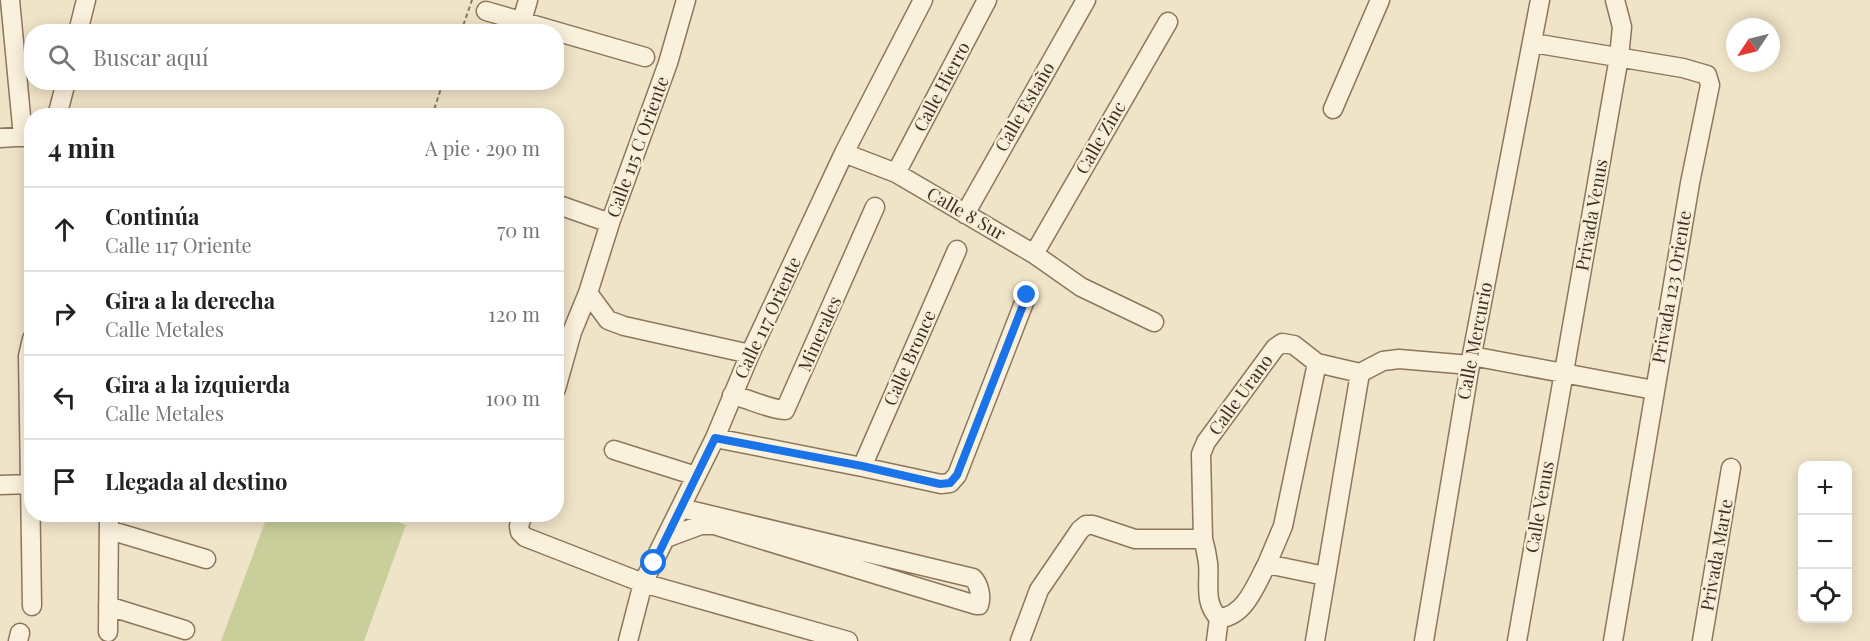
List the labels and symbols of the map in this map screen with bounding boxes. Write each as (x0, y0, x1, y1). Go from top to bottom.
north arrow (1726, 18, 1780, 72)
street label: Calle Hierro (907, 37, 975, 136)
street label: Calle Estaño (989, 57, 1060, 156)
street label: Calle 115 C Oriente (600, 73, 674, 221)
street label: Calle Zinc (1070, 96, 1131, 178)
street label: Privada Venus (1569, 157, 1613, 273)
street label: Calle 8 Sur (923, 181, 1010, 245)
street label: Privada 123 Oriente (1646, 208, 1696, 365)
street label: Calle 117 Oriente (728, 253, 806, 382)
street label: Calle Mercurio (1451, 280, 1497, 402)
route end (1013, 281, 1039, 307)
street label: Minerales (792, 292, 846, 375)
street label: Calle Bronce (877, 306, 941, 409)
street label: Calle Urano (1203, 349, 1278, 440)
street label: Calle Venus (1519, 459, 1559, 555)
street label: Privada Marte (1694, 497, 1738, 613)
route start (640, 549, 666, 575)

